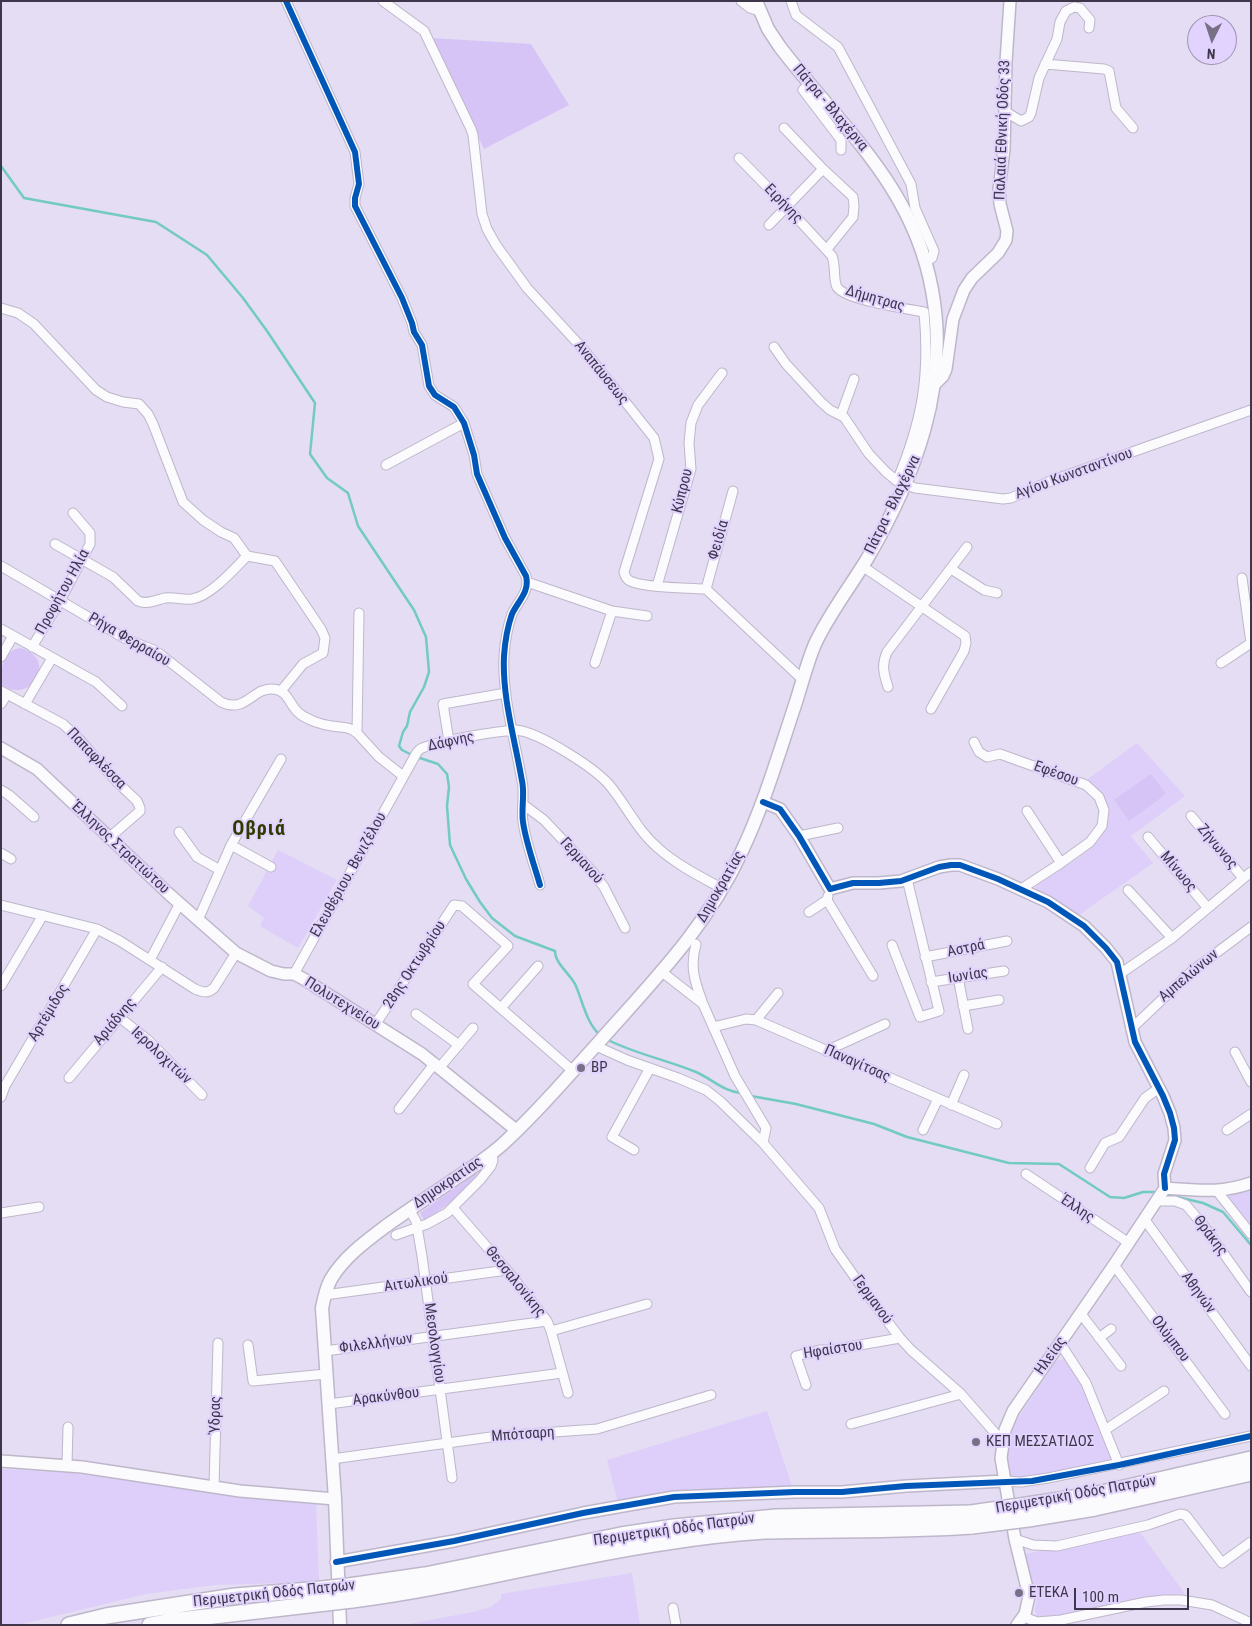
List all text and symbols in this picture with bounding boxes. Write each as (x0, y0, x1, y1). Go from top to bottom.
north arrow (1187, 15, 1237, 65)
text: N (1206, 46, 1216, 62)
street label: Παλαιά Εθνική Οδός 33 (992, 60, 1014, 200)
street label: Πάτρα - Βλαχέρνα (789, 61, 871, 155)
street label: Ειρήνης (760, 181, 806, 227)
street label: Δήμητρας (843, 282, 907, 316)
street label: Αναπάυσεως (570, 337, 632, 409)
street label: Αγίου Κωνσταντίνου (1013, 444, 1135, 504)
street label: Πάτρα - Βλαχέρνα (861, 453, 925, 557)
street label: Κύπρου (669, 467, 697, 515)
street label: Φειδία (705, 518, 733, 562)
street label: Προφήτου Ηλία (32, 546, 94, 638)
street label: Ρήγα Φερραίου (85, 609, 173, 671)
street label: Παπαφλέσσα (62, 725, 130, 793)
street label: Δάφνης (426, 728, 476, 756)
street label: Εφέσου (1031, 758, 1081, 790)
street label: Έλληνος Στρατιώτου (67, 798, 173, 898)
street label: Ελευθέριου. Βενιζέλου (307, 809, 391, 941)
district label: Οβριά (232, 818, 286, 842)
street label: Ζήνωνος (1193, 821, 1241, 873)
street label: Γερμανού (556, 834, 606, 888)
street label: Δημοκρατίας (693, 848, 749, 926)
street label: Μίνωος (1156, 848, 1200, 896)
street label: 28ης Οκτωβρίου (380, 918, 450, 1012)
street label: Αστρά (946, 936, 986, 962)
street label: Αμπελώνων (1155, 946, 1223, 1006)
street label: Ιωνίας (947, 964, 989, 988)
street label: Πολυτεχνείου (301, 974, 383, 1034)
street label: Αρτέμιδος (25, 981, 73, 1045)
street label: Αριάδνης (90, 995, 140, 1049)
street label: Ιερολοχιτών (127, 1023, 195, 1089)
street label: Παναγίτσας (821, 1041, 893, 1087)
place label: BP (591, 1059, 608, 1077)
marker: BP (575, 1062, 587, 1074)
street label: Δημοκρατίας (410, 1153, 486, 1213)
street label: Έλλης (1056, 1191, 1098, 1227)
street label: Θράκης (1189, 1212, 1231, 1260)
street label: Θεσσαλονίκης (481, 1243, 549, 1321)
street label: Αθηνών (1177, 1269, 1219, 1317)
street label: Αιτωλικού (383, 1270, 449, 1296)
street label: Γερμανού (848, 1272, 896, 1328)
street label: Μεσολογγίου (419, 1302, 449, 1384)
street label: Ολύμπου (1147, 1312, 1193, 1366)
street label: Φιλελλήνων (338, 1330, 414, 1358)
street label: Ηλείας (1031, 1333, 1071, 1379)
street label: Ηφαίστου (802, 1336, 864, 1364)
street label: Αρακύνθου (352, 1384, 420, 1410)
street label: Ύδρας (207, 1396, 225, 1434)
street label: Μπότσαρη (491, 1424, 555, 1446)
place label: ΚΕΠ ΜΕΣΣΑΤΙΔΟΣ (986, 1433, 1094, 1451)
marker: ΚΕΠ ΜΕΣΣΑΤΙΔΟΣ (970, 1436, 982, 1448)
street label: Περιμετρική Οδός Πατρών (994, 1472, 1158, 1518)
street label: Περιμετρική Οδός Πατρών (592, 1510, 756, 1550)
street label: Περιμετρική Οδός Πατρών (192, 1577, 356, 1611)
scale bar (1077, 1578, 1192, 1610)
place label: ΕΤΕΚΑ (1029, 1584, 1069, 1602)
marker: ΕΤΕΚΑ (1013, 1587, 1025, 1599)
text: 100 m (1082, 1588, 1119, 1606)

